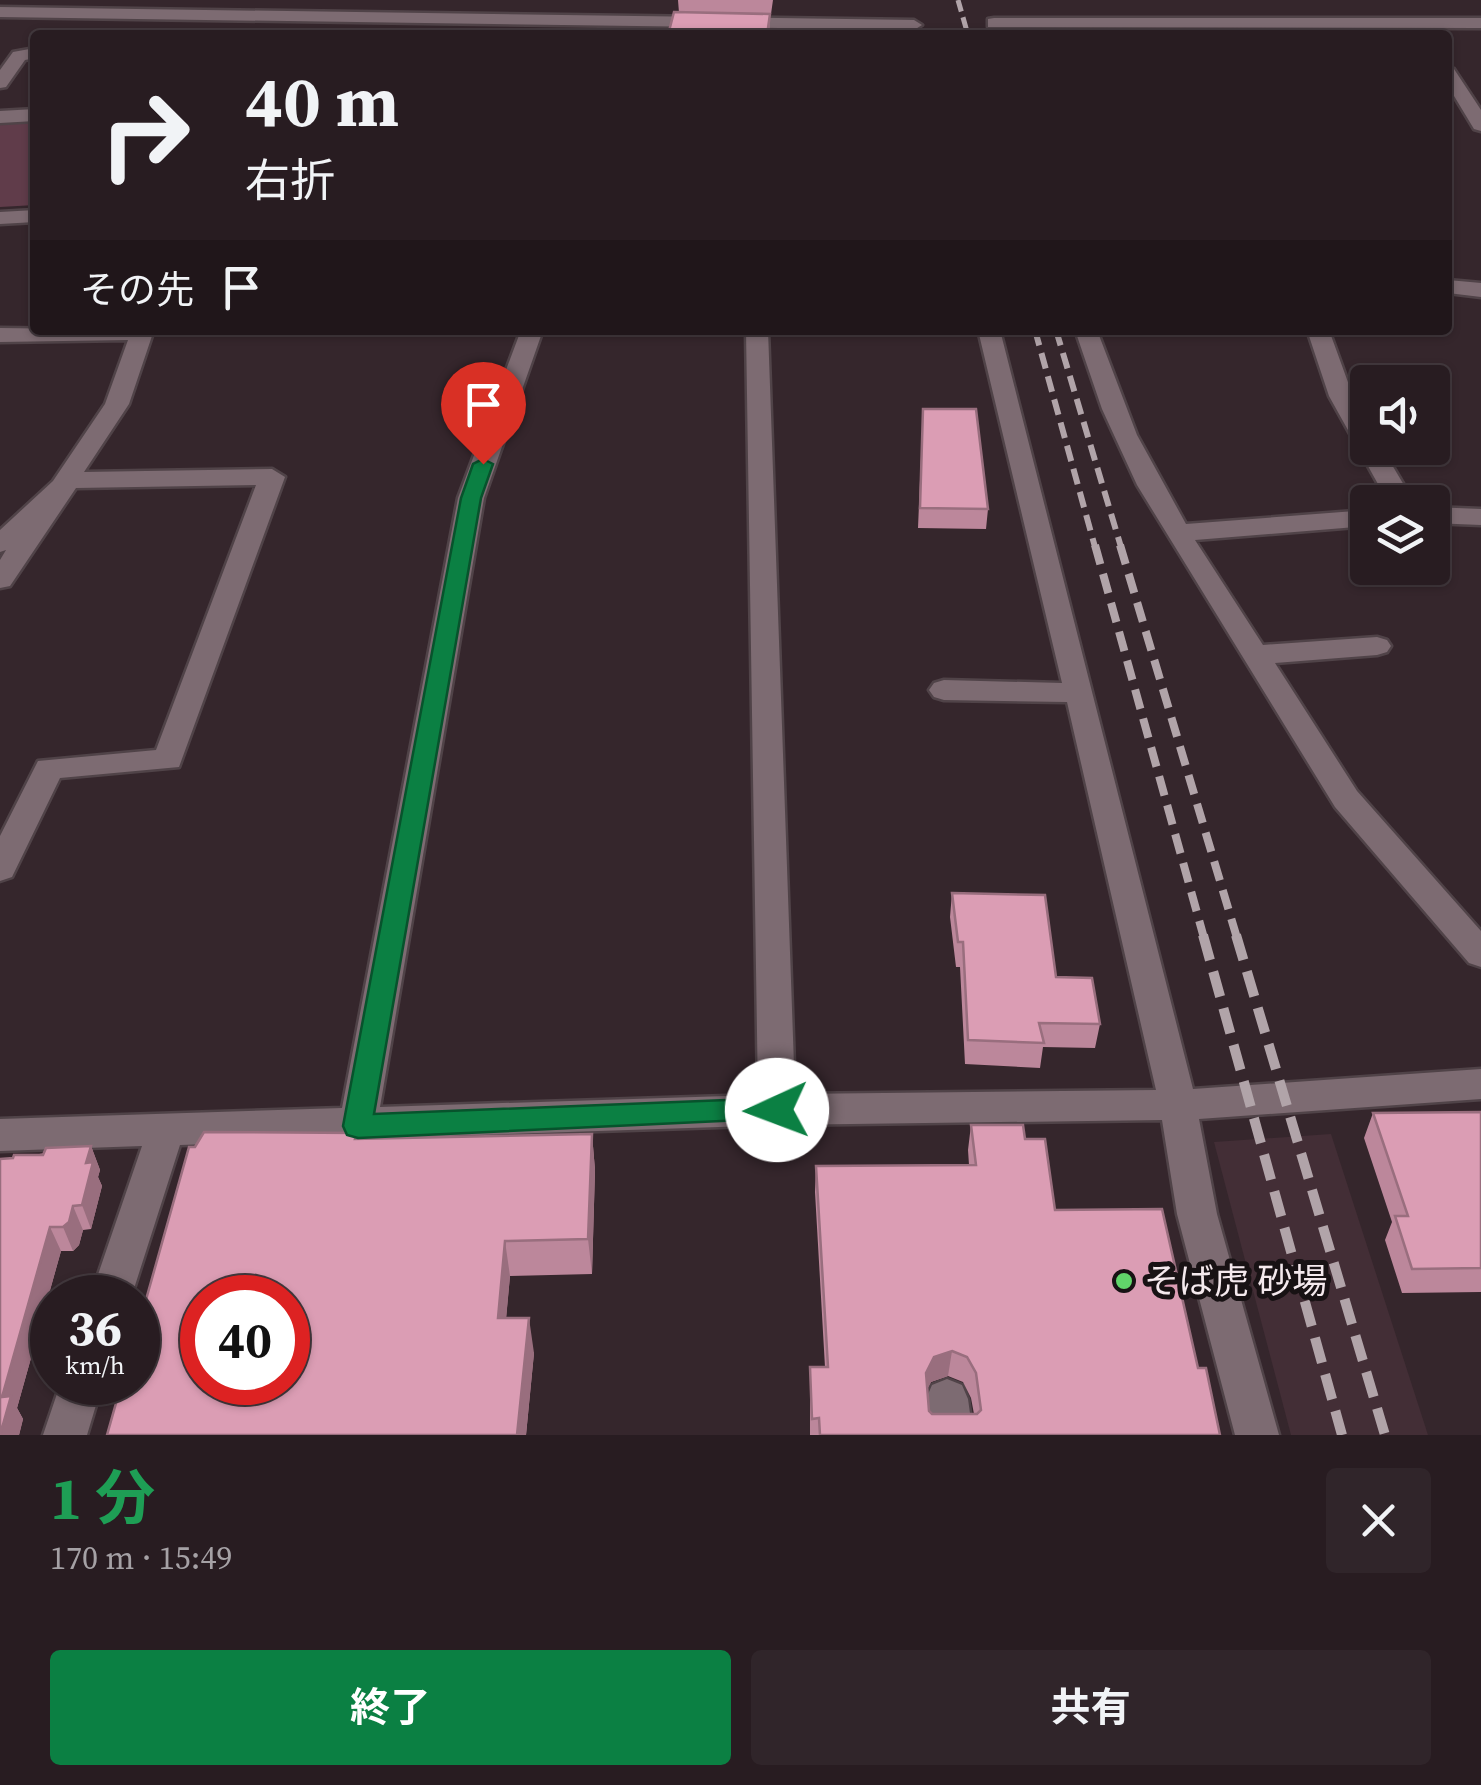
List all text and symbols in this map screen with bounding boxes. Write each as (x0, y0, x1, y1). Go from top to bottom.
text: 40 m (245, 53, 399, 149)
icon: right (80, 70, 210, 200)
text: 右折 (245, 149, 335, 211)
icon: arrive (214, 260, 269, 315)
text: その先 (80, 264, 194, 316)
pin (441, 362, 526, 465)
map controls (1350, 365, 1450, 585)
button: sound (1350, 365, 1450, 465)
icon: arrive (456, 377, 511, 432)
button: layers (1350, 485, 1450, 585)
position arrow (725, 1058, 829, 1162)
place label: そば虎 砂場 (1144, 1257, 1327, 1305)
marker: そば虎 砂場 (1113, 1270, 1135, 1292)
speed limit sign: 40 (180, 1275, 310, 1405)
text: 36 (68, 1293, 122, 1362)
text: km/h (65, 1348, 125, 1382)
text: 1 分 (50, 1457, 155, 1539)
button: close (1326, 1468, 1431, 1573)
text: 170 m · 15:49 (50, 1536, 232, 1580)
button: 終了 (50, 1650, 731, 1765)
button: 共有 (751, 1650, 1431, 1765)

